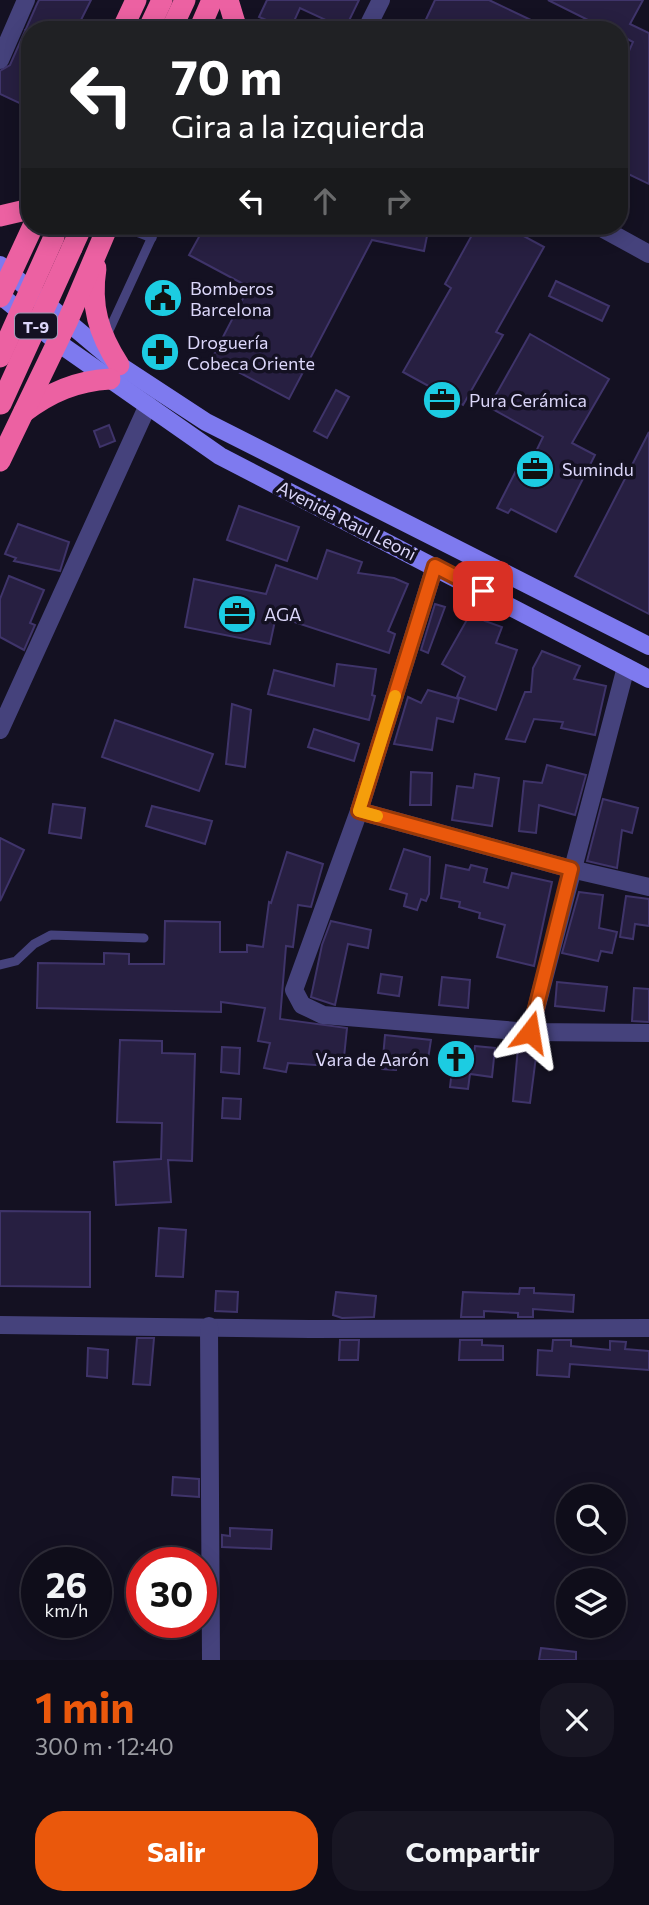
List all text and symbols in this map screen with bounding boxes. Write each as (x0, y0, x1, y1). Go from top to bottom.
text: 70 m (171, 45, 282, 105)
icon: left (56, 49, 147, 140)
text: Gira a la izquierda (171, 105, 425, 145)
icon: left (233, 182, 271, 220)
icon: ahead (306, 182, 344, 220)
icon: right (379, 182, 417, 220)
public building icon: Bomberos Barcelona (142, 277, 184, 319)
place label: Bomberos Barcelona (190, 277, 274, 320)
road number: T-9 (15, 314, 57, 338)
pharmacy icon: Droguería Cobeca Oriente (139, 331, 181, 373)
place label: Droguería Cobeca Oriente (187, 331, 315, 374)
office icon: Pura Cerámica (421, 379, 463, 421)
place label: Pura Cerámica (469, 389, 587, 411)
office icon: Sumindu (514, 448, 556, 490)
place label: Sumindu (562, 458, 634, 480)
street label: Avenida Raul Leoni (274, 475, 420, 565)
pin (453, 561, 513, 621)
icon: arrive (464, 572, 502, 610)
office icon: AGA (216, 593, 258, 635)
place label: AGA (264, 603, 302, 625)
position arrow (493, 995, 567, 1069)
church icon: Vara de Aarón (435, 1038, 477, 1080)
place label: Vara de Aarón (315, 1048, 429, 1070)
map controls (556, 1484, 626, 1638)
button: search (556, 1484, 626, 1554)
speed limit sign: 30 (126, 1547, 217, 1638)
text: 26 (46, 1562, 87, 1605)
button: layers (556, 1568, 626, 1638)
text: km/h (45, 1599, 88, 1621)
text: 1 min (35, 1680, 135, 1732)
button: close (540, 1683, 614, 1757)
text: 300 m · 12:40 (35, 1732, 174, 1760)
button: Salir (35, 1811, 318, 1891)
button: Compartir (332, 1811, 614, 1891)

